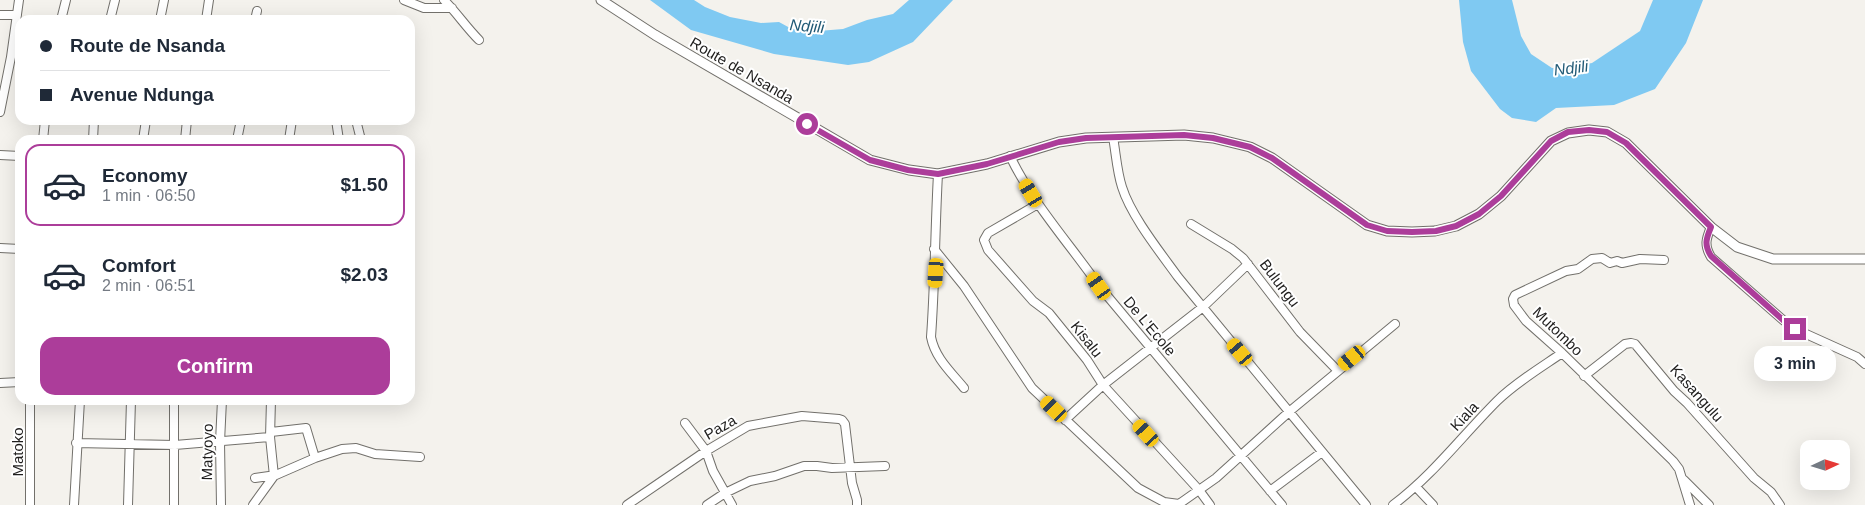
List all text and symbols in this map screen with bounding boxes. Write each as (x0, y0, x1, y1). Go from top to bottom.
water label: Ndjili (789, 16, 825, 36)
street label: Route de Nsanda (687, 33, 797, 107)
text: Route de Nsanda (70, 35, 225, 56)
water label: Ndjili (1553, 57, 1590, 79)
text: Avenue Ndunga (70, 84, 214, 105)
route start (796, 113, 818, 135)
icon: car (42, 163, 87, 208)
text: Economy (102, 165, 188, 186)
text: $1.50 (340, 174, 388, 195)
car (1016, 176, 1045, 210)
text: 1 min · 06:50 (102, 187, 195, 204)
icon: car (42, 253, 87, 298)
text: Comfort (102, 255, 176, 276)
street label: Bulungu (1257, 256, 1303, 310)
car (927, 258, 944, 288)
text: $2.03 (340, 264, 388, 285)
car (1084, 269, 1113, 303)
text: 2 min · 06:51 (102, 277, 195, 294)
street label: De L'Ecole (1120, 293, 1180, 359)
street label: Mutombo (1530, 303, 1586, 359)
street label: Kisalu (1068, 318, 1106, 360)
route end (1784, 318, 1806, 340)
car (1224, 336, 1255, 368)
button: Confirm (40, 337, 390, 395)
car (1335, 343, 1368, 373)
callout: 3 min (1754, 346, 1836, 382)
text: 3 min (1774, 355, 1816, 372)
street label: Kasangulu (1667, 361, 1727, 425)
car (1038, 393, 1070, 425)
street label: Kiala (1446, 398, 1482, 434)
street label: Paza (701, 411, 740, 443)
car (1130, 417, 1161, 449)
street label: Matyoyo (198, 424, 216, 480)
street label: Matoko (9, 427, 26, 477)
north arrow (1800, 440, 1850, 490)
map controls (1800, 440, 1850, 490)

